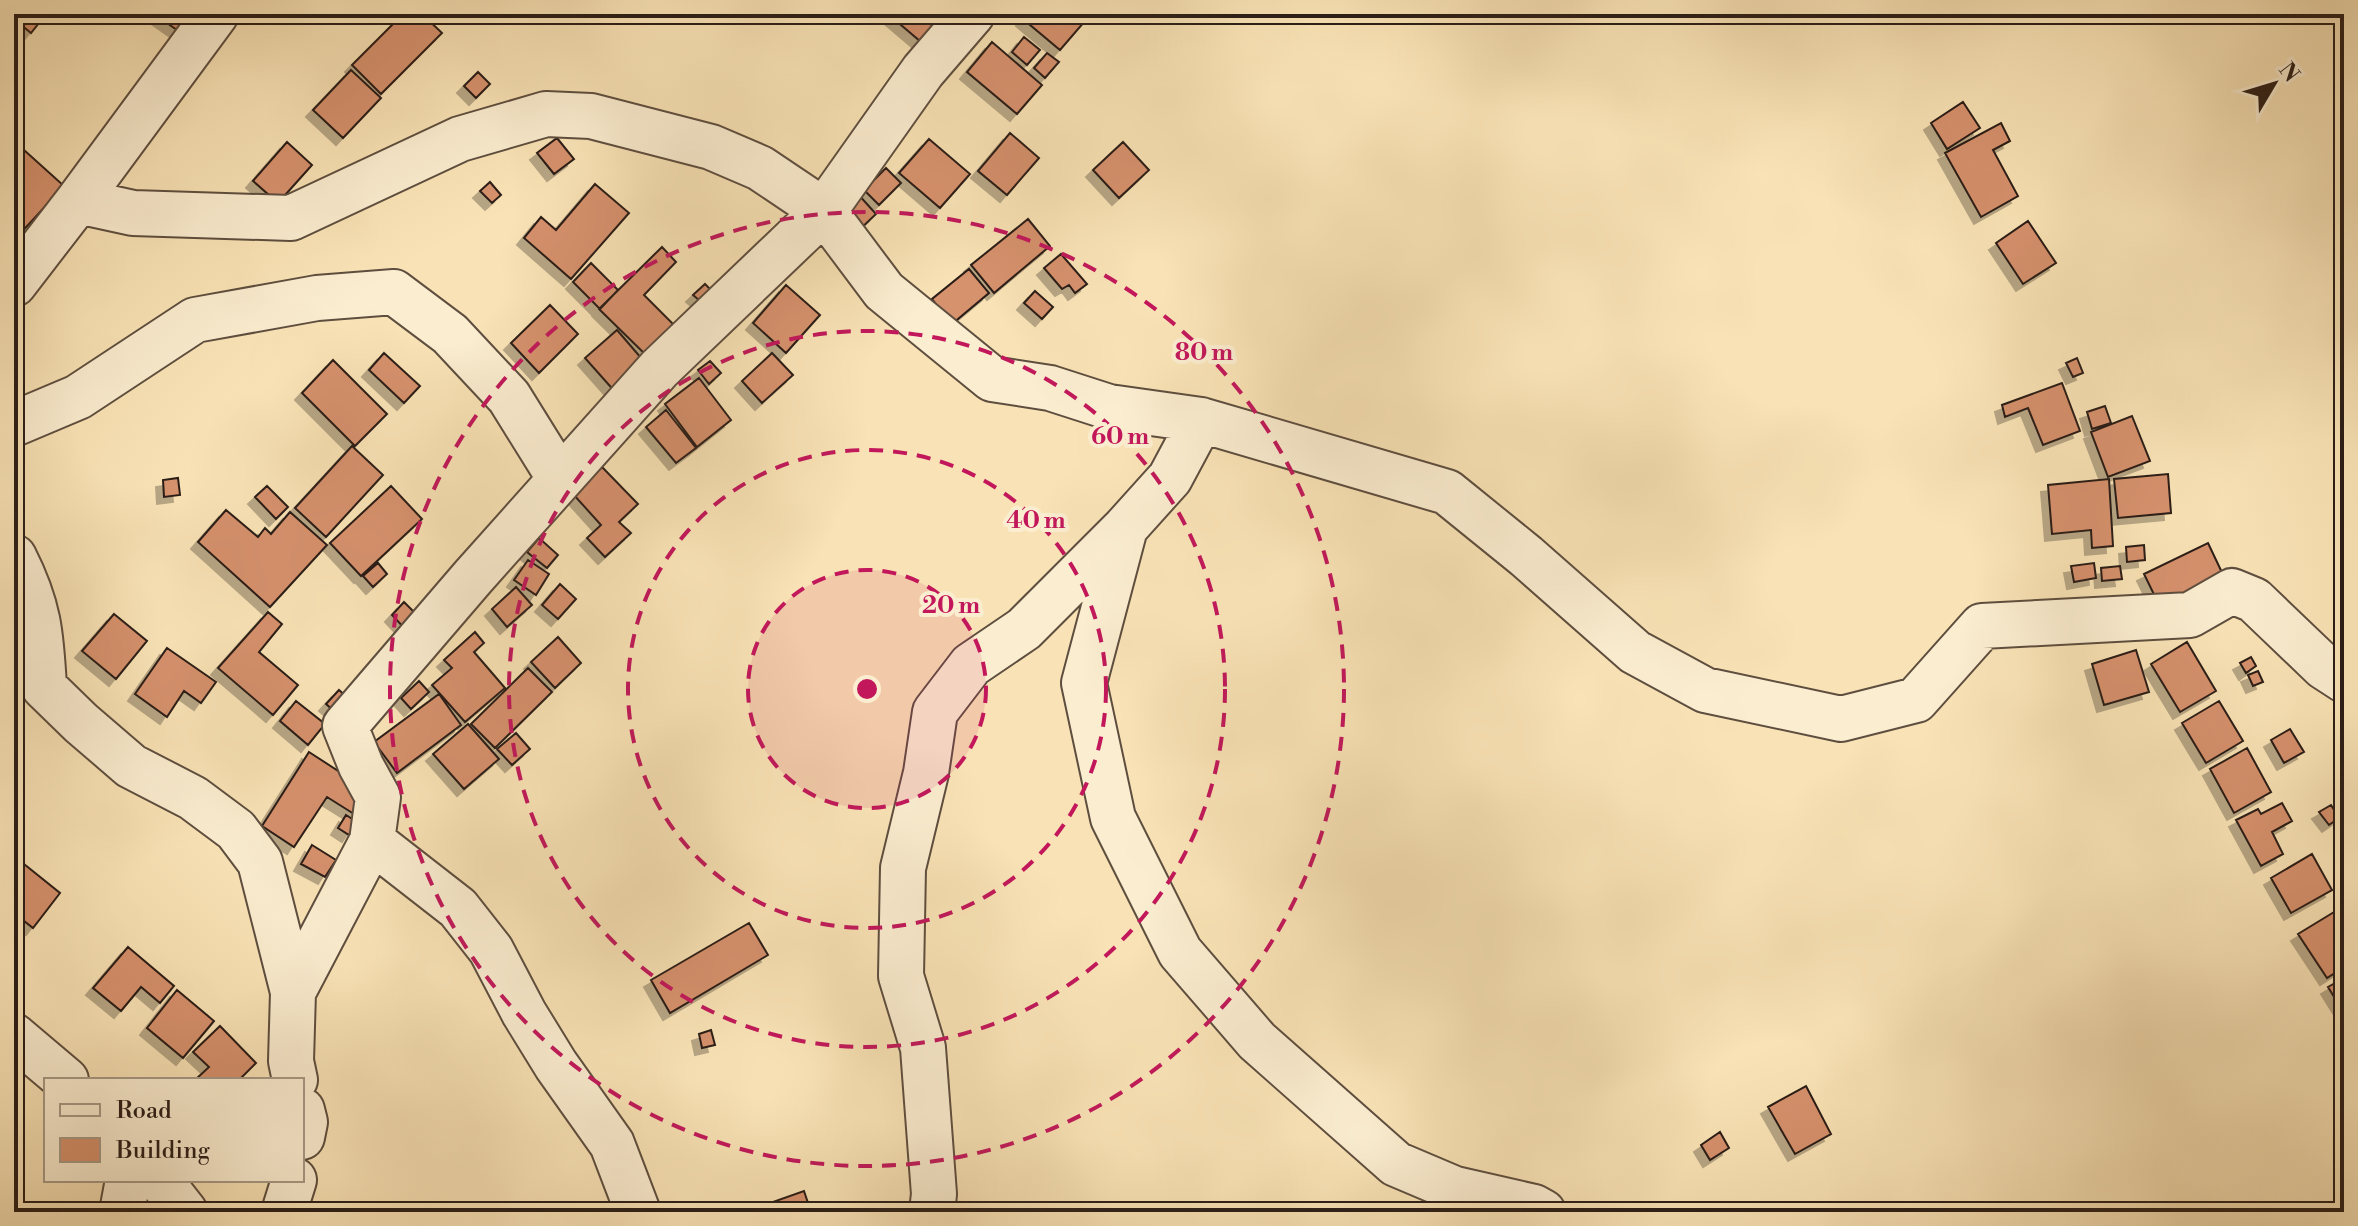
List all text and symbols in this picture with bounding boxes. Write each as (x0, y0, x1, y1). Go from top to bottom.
north arrow (2234, 44, 2314, 124)
text: N (2273, 57, 2305, 88)
text: 80 m (1175, 338, 1233, 368)
text: 60 m (1091, 422, 1149, 452)
text: 40 m (1006, 506, 1066, 536)
text: 20 m (922, 591, 980, 621)
centre of rings (853, 675, 881, 703)
legend (44, 1078, 304, 1182)
text: Road (116, 1096, 172, 1126)
text: Building (115, 1136, 210, 1166)

